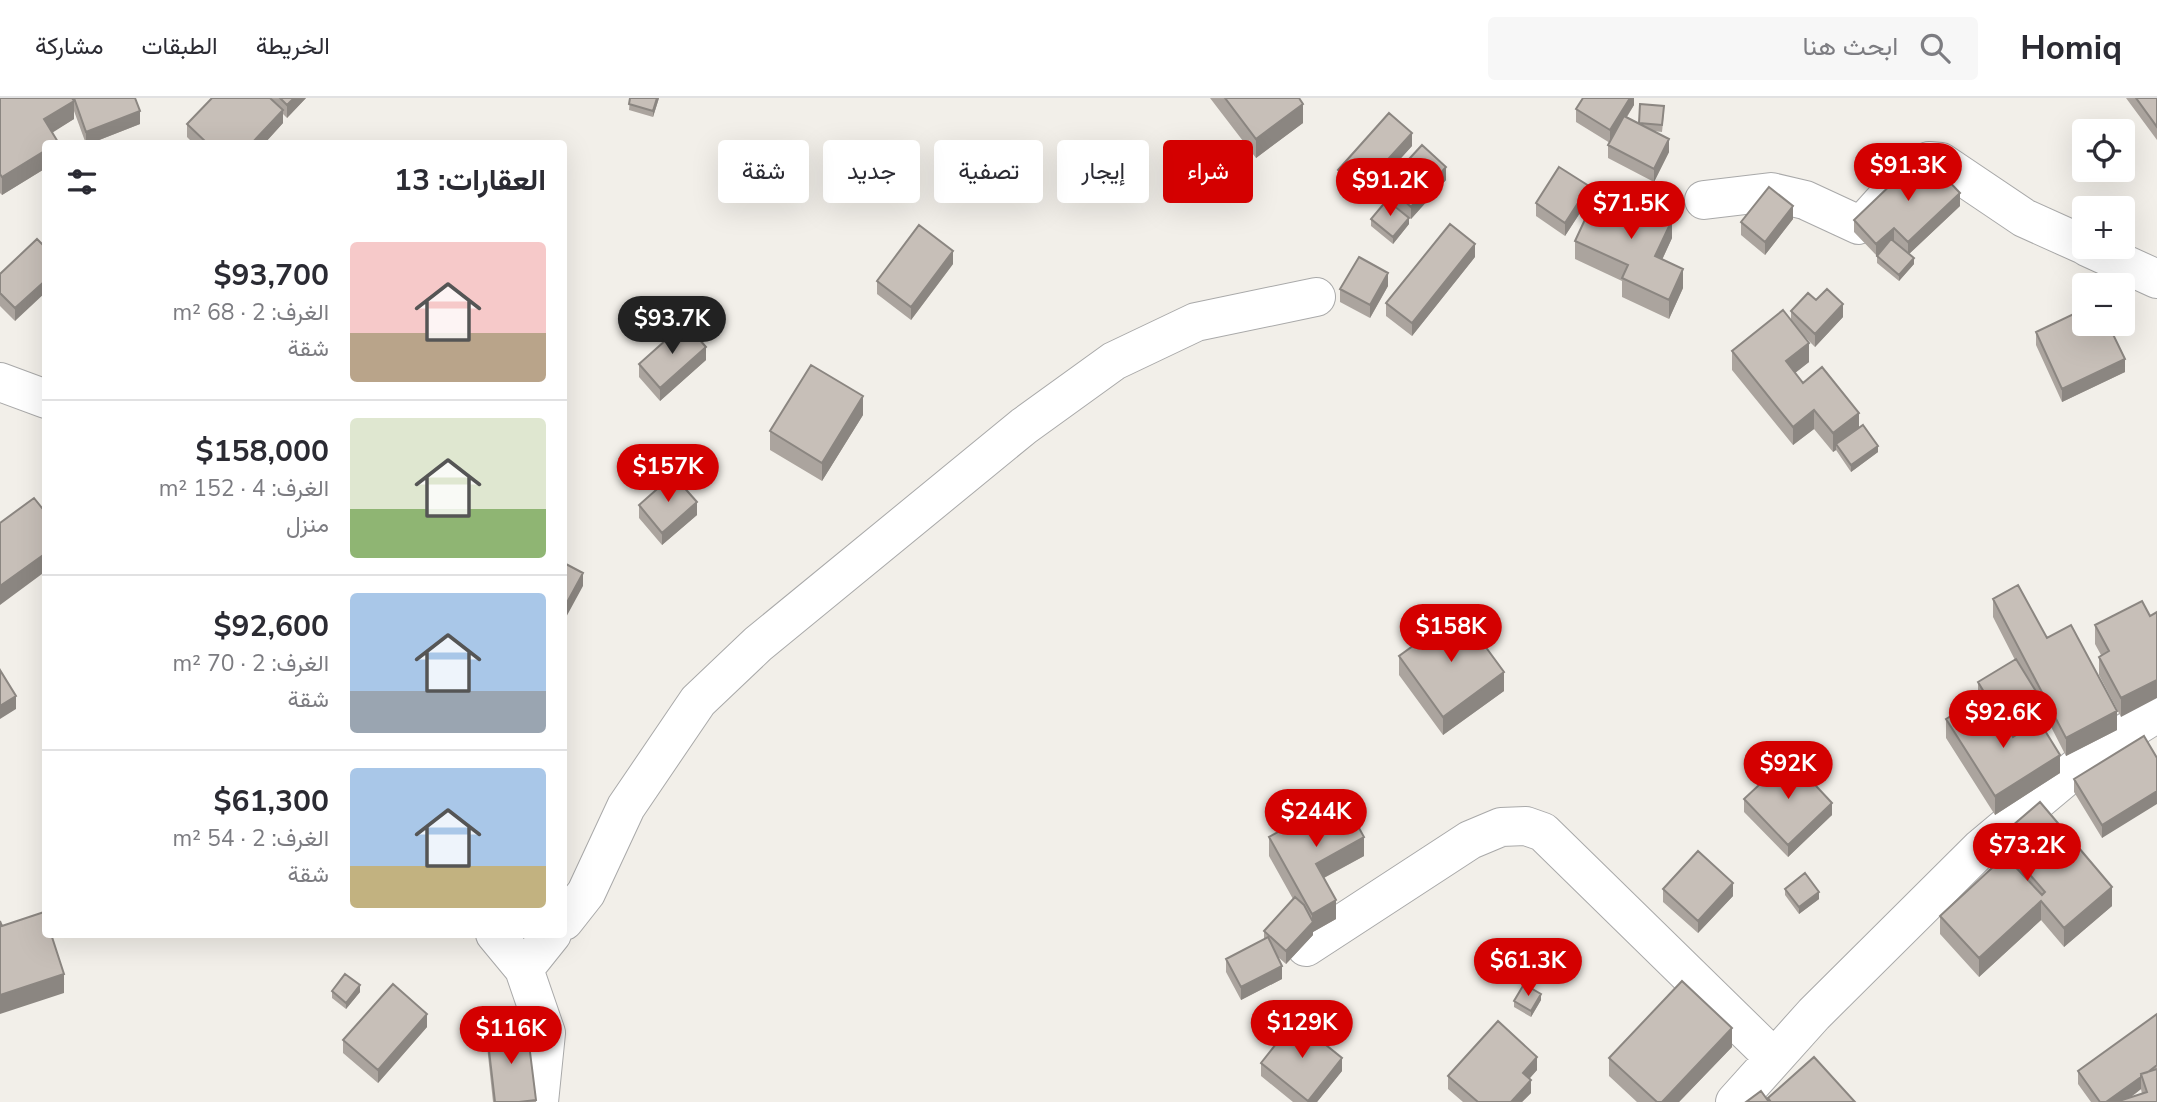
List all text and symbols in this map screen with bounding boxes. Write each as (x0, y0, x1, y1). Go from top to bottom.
search box (1488, 17, 1978, 80)
text: Homiq (2020, 26, 2122, 71)
text: ابحث هنا (1802, 29, 1898, 64)
icon: search (1916, 29, 1954, 67)
text: مشاركة (35, 30, 103, 62)
text: الطبقات (141, 30, 218, 62)
text: الخريطة (256, 30, 330, 62)
map controls (2072, 119, 2135, 336)
button: locate (2072, 119, 2135, 182)
chip: شقة (718, 140, 809, 203)
chip: جديد (823, 140, 920, 203)
chip: تصفية (934, 140, 1043, 203)
chip: إيجار (1057, 140, 1149, 203)
chip: شراء (1163, 140, 1253, 203)
pin: $91.3K (1851, 144, 1965, 203)
text: $91.3K (1870, 150, 1946, 181)
pin: $91.2K (1333, 158, 1447, 218)
text: العقارات: 13 (394, 160, 546, 201)
icon: filters (63, 163, 101, 201)
text: $91.2K (1352, 165, 1428, 196)
pin: $71.5K (1574, 181, 1688, 241)
text: $71.5K (1593, 188, 1669, 219)
button: + (2072, 196, 2135, 259)
text: $93,700 (214, 255, 329, 296)
icon: home (406, 270, 490, 354)
button: − (2072, 273, 2135, 336)
pin: $93.7K (615, 296, 729, 356)
text: الغرف: 2 · 68 m² (173, 297, 329, 328)
text: $93.7K (634, 303, 710, 334)
text: شقة (287, 333, 329, 364)
text: $158,000 (196, 431, 329, 472)
pin: $157K (619, 444, 717, 504)
icon: home (406, 446, 490, 530)
text: $157K (633, 451, 703, 482)
text: الغرف: 4 · 152 m² (159, 473, 329, 504)
text: منزل (286, 509, 329, 540)
pin: $158K (1402, 604, 1500, 664)
text: $92,600 (214, 606, 329, 647)
text: $158K (1416, 611, 1486, 642)
icon: home (406, 621, 490, 705)
text: الغرف: 2 · 70 m² (173, 648, 329, 679)
text: شقة (287, 684, 329, 715)
pin: $92.6K (1946, 690, 2060, 750)
text: $92.6K (1965, 697, 2041, 728)
pin: $92K (1747, 742, 1829, 801)
text: $92K (1760, 748, 1816, 779)
text: $61,300 (214, 781, 329, 822)
pin: $244K (1267, 790, 1365, 849)
icon: home (406, 796, 490, 880)
text: $244K (1281, 796, 1351, 827)
text: الغرف: 2 · 54 m² (173, 823, 329, 854)
pin: $73.2K (1970, 824, 2084, 883)
text: $73.2K (1989, 830, 2065, 861)
text: شقة (287, 859, 329, 890)
pin: $61.3K (1471, 939, 1585, 998)
text: $61.3K (1490, 945, 1566, 976)
pin: $129K (1253, 1000, 1351, 1060)
pin: $116K (462, 1006, 560, 1066)
text: $129K (1267, 1007, 1337, 1038)
text: $116K (476, 1013, 546, 1044)

